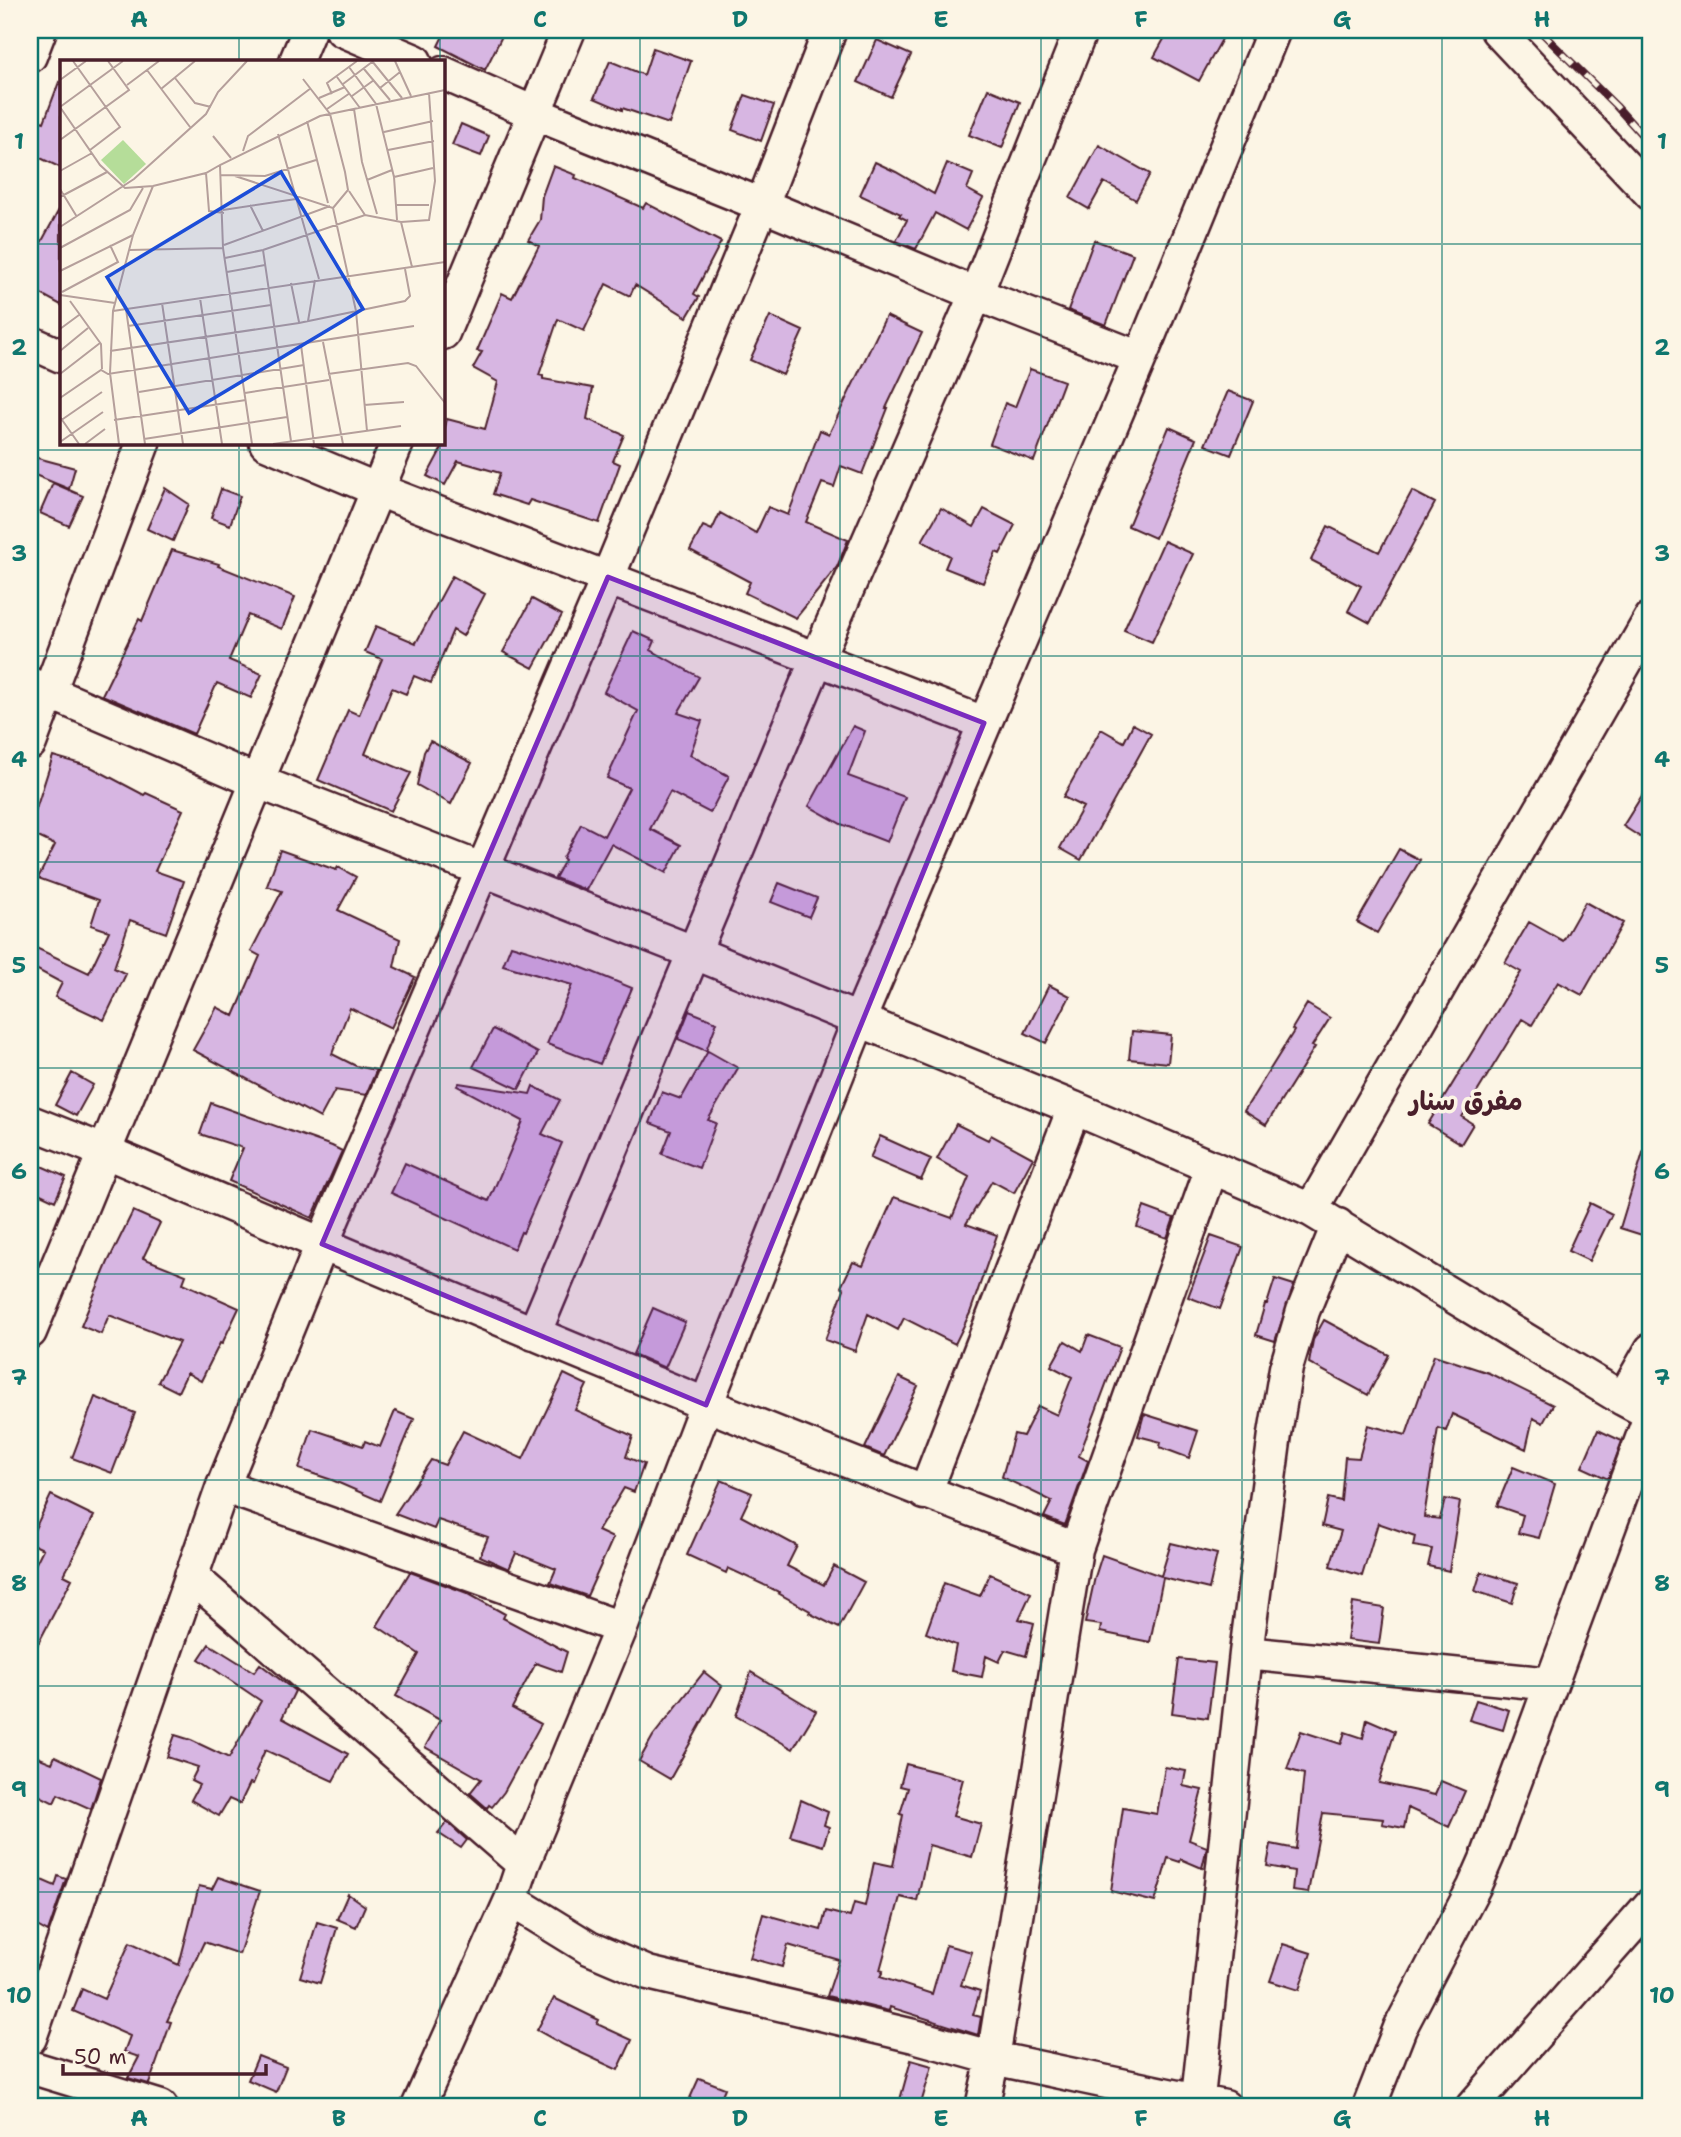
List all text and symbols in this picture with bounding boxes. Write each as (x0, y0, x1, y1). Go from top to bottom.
text: A (130, 4, 148, 34)
text: B (332, 4, 346, 34)
text: C (533, 4, 547, 34)
text: D (732, 4, 748, 34)
text: E (933, 4, 949, 34)
text: F (1134, 4, 1148, 34)
text: G (1333, 4, 1352, 34)
text: H (1534, 4, 1550, 34)
inset map (60, 60, 444, 444)
text: 1 (14, 126, 24, 156)
text: 1 (1657, 126, 1667, 156)
text: 2 (11, 332, 27, 362)
text: 2 (1654, 332, 1670, 362)
text: 3 (11, 538, 27, 568)
text: 3 (1654, 538, 1670, 568)
text: 4 (11, 744, 27, 774)
text: 4 (1654, 744, 1670, 774)
text: 5 (12, 950, 26, 980)
text: 5 (1655, 950, 1669, 980)
district label: مفرق سنار (1407, 1083, 1523, 1118)
text: 6 (11, 1156, 27, 1186)
text: 6 (1654, 1156, 1670, 1186)
text: 7 (11, 1362, 27, 1392)
text: 7 (1654, 1362, 1670, 1392)
text: 8 (11, 1568, 27, 1598)
text: 8 (1654, 1568, 1670, 1598)
text: 9 (11, 1774, 27, 1804)
text: 9 (1654, 1774, 1670, 1804)
text: 10 (6, 1980, 32, 2010)
text: 10 (1649, 1980, 1675, 2010)
scale bar (63, 2032, 266, 2076)
text: 50 m (74, 2043, 127, 2071)
text: A (130, 2103, 148, 2133)
text: B (332, 2103, 346, 2133)
text: C (533, 2103, 547, 2133)
text: D (732, 2103, 748, 2133)
text: E (933, 2103, 949, 2133)
text: F (1134, 2103, 1148, 2133)
text: G (1333, 2103, 1352, 2133)
text: H (1534, 2103, 1550, 2133)

